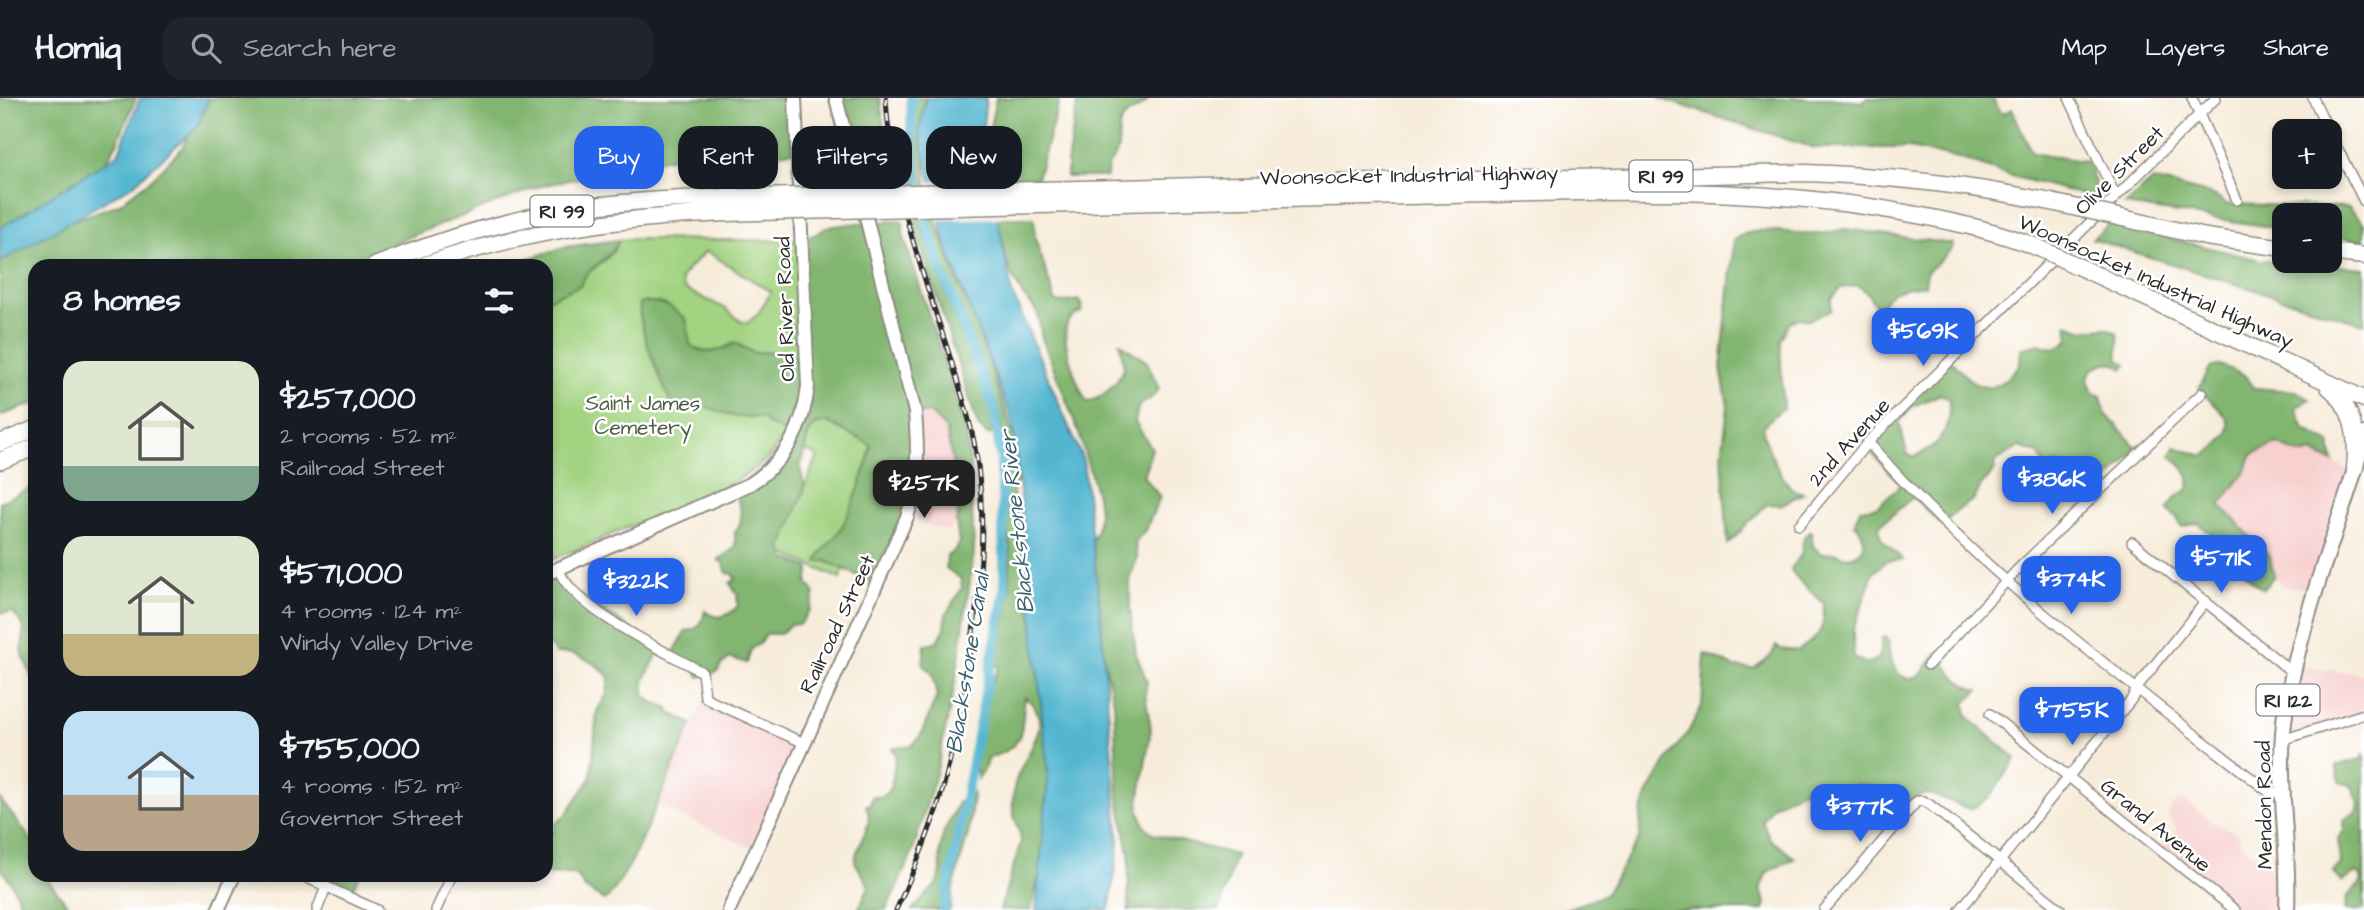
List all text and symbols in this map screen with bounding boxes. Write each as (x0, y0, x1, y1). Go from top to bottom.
search box (163, 17, 653, 80)
text: Homiq (35, 25, 121, 71)
icon: search (187, 29, 225, 67)
text: Search here (243, 30, 397, 66)
text: Map (2062, 31, 2107, 65)
text: Layers (2145, 31, 2225, 65)
text: Share (2263, 31, 2329, 65)
street label: Olive Street (2068, 119, 2171, 222)
map controls (2272, 119, 2342, 273)
button: + (2272, 119, 2342, 189)
chip: Buy (574, 126, 664, 189)
chip: Rent (678, 126, 778, 189)
chip: Filters (792, 126, 912, 189)
chip: New (926, 126, 1022, 189)
street label: Woonsocket Industrial Highway (1260, 158, 1559, 195)
road number: RI 99 (1630, 160, 1692, 192)
road number: RI 99 (530, 195, 594, 226)
button: − (2272, 203, 2342, 273)
street label: Woonsocket Industrial Highway (2013, 208, 2298, 357)
street label: Old River Road (768, 236, 803, 382)
text: 8 homes (63, 280, 181, 322)
icon: filters (480, 282, 518, 320)
pin: $569K (1874, 308, 1972, 368)
text: $569K (1888, 315, 1958, 347)
text: $257,000 (280, 378, 416, 420)
icon: home (119, 389, 203, 473)
park label: Saint James Cemetery (586, 389, 700, 444)
street label: 2nd Avenue (1802, 392, 1897, 493)
text: 2 rooms · 52 m² (280, 420, 457, 452)
water label: Blackstone River (991, 426, 1043, 615)
text: Railroad Street (280, 452, 444, 484)
pin: $386K (2003, 456, 2101, 516)
pin: $257K (875, 460, 973, 520)
text: $386K (2018, 463, 2086, 495)
text: $257K (889, 467, 959, 499)
pin: $571K (2172, 536, 2270, 595)
text: $571K (2191, 542, 2251, 574)
street label: Railroad Street (793, 550, 883, 698)
text: $571,000 (280, 553, 402, 595)
pin: $374K (2022, 556, 2120, 616)
pin: $322K (587, 559, 685, 618)
text: $374K (2037, 563, 2105, 595)
icon: home (119, 564, 203, 648)
text: $322K (604, 565, 668, 597)
water label: Blackstone Canal (938, 567, 999, 756)
text: 4 rooms · 124 m² (280, 595, 462, 627)
text: Windy Valley Drive (280, 627, 473, 659)
road number: RI 122 (2256, 684, 2320, 716)
pin: $755K (2023, 688, 2121, 747)
text: $755K (2035, 694, 2109, 726)
text: $755,000 (280, 728, 420, 770)
icon: home (119, 739, 203, 823)
street label: Mendon Road (2249, 740, 2280, 870)
text: 4 rooms · 152 m² (280, 770, 463, 802)
street label: Grand Avenue (2094, 772, 2217, 879)
pin: $377K (1811, 784, 1909, 844)
text: $377K (1827, 791, 1893, 823)
text: Governor Street (280, 802, 463, 834)

